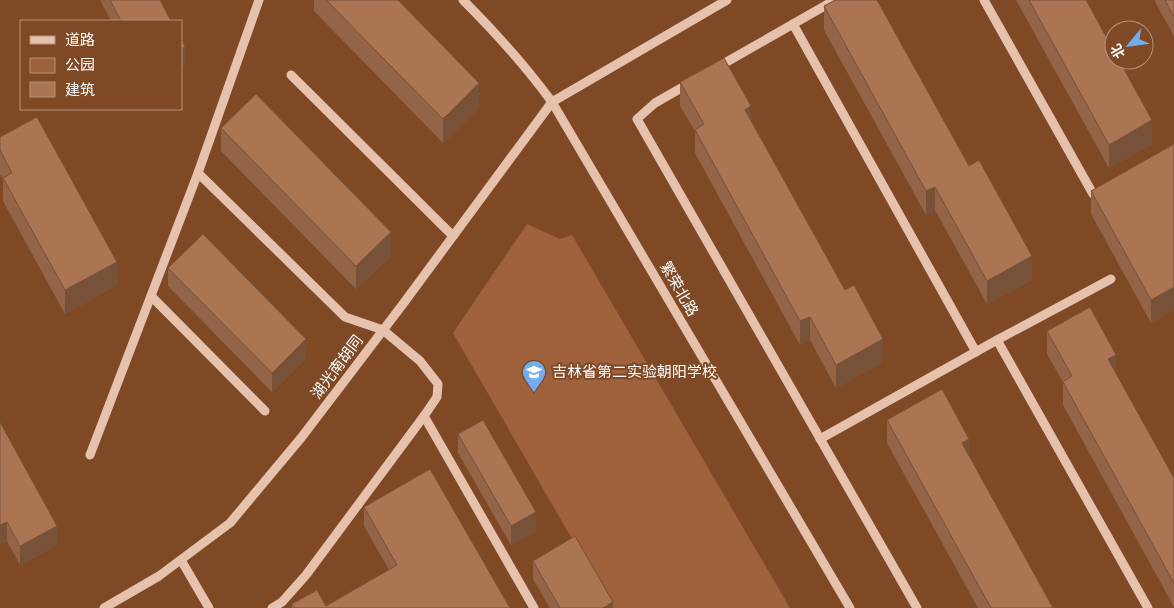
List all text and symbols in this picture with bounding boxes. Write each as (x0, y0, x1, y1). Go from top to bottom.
legend (20, 20, 182, 110)
north arrow (1104, 20, 1154, 70)
text: 道路 (65, 31, 95, 49)
text: 北 (1107, 41, 1129, 61)
text: 公园 (65, 56, 95, 74)
text: 建筑 (65, 81, 95, 99)
street label: 繁荣北路 (656, 259, 702, 319)
street label: 湖光南胡同 (307, 332, 367, 402)
school or university icon: 吉林省第二实验朝阳学校 (521, 359, 547, 393)
place label: 吉林省第二实验朝阳学校 (552, 363, 717, 381)

